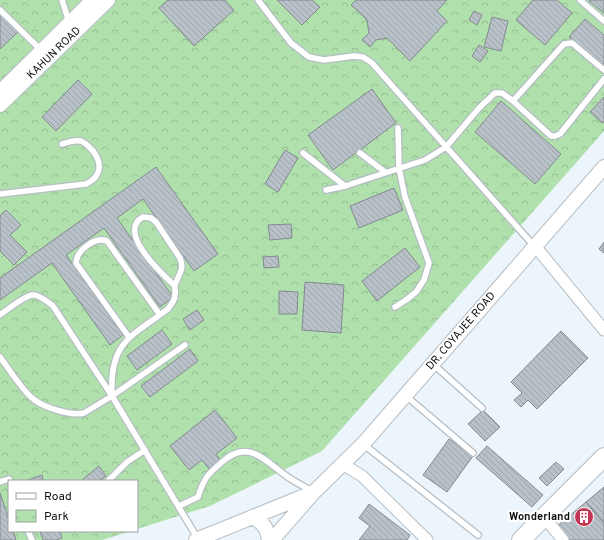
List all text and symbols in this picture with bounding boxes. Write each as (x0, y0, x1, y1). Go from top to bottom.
street label: KAHUN ROAD (24, 24, 84, 82)
street label: DR. COYAJEE ROAD (423, 289, 499, 373)
legend (8, 480, 138, 532)
text: Road (44, 489, 72, 505)
building icon: Wonderland (573, 506, 595, 528)
text: Park (44, 509, 69, 525)
place label: Wonderland (509, 510, 570, 524)

